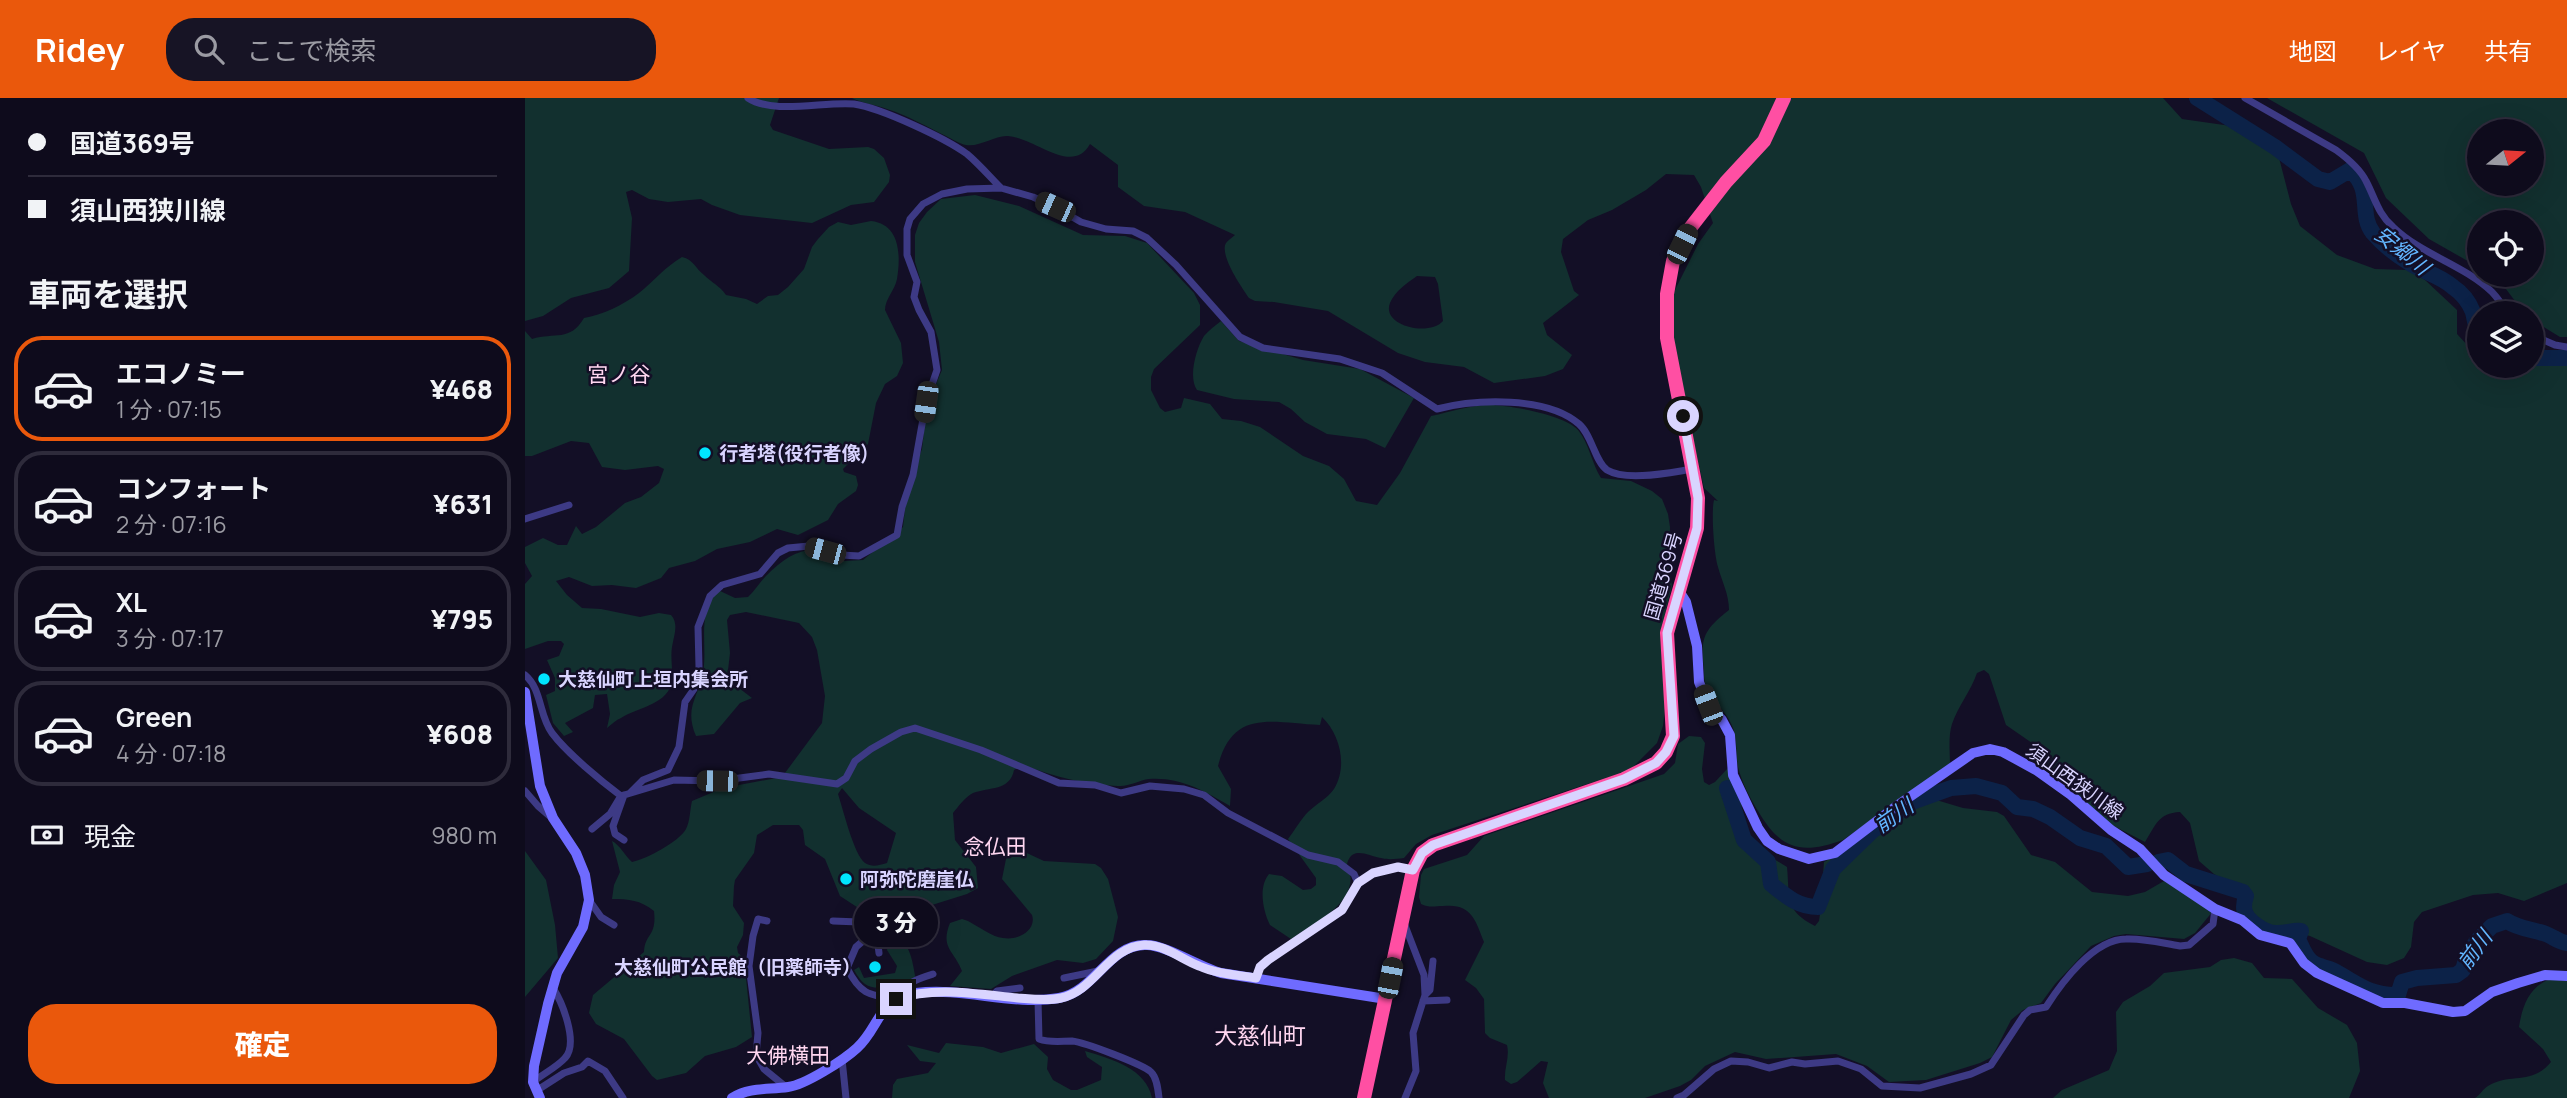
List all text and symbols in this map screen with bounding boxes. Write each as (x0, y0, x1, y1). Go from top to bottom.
search box (166, 18, 656, 81)
text: Ridey (35, 27, 124, 72)
icon: search (190, 30, 228, 68)
text: ここで検索 (246, 32, 376, 68)
text: 地図 (2289, 34, 2337, 67)
text: レイヤ (2375, 34, 2446, 67)
text: 共有 (2484, 34, 2532, 67)
north arrow (2467, 119, 2545, 196)
map controls (2467, 119, 2544, 378)
text: 国道369号 (70, 125, 195, 161)
car (1032, 189, 1079, 225)
text: 須山西狭川線 (70, 192, 226, 228)
button: locate (2467, 210, 2544, 287)
water label: 安郷川 (2369, 220, 2437, 282)
car (1664, 221, 1701, 267)
text: 車両を選択 (28, 272, 188, 316)
button: layers (2467, 301, 2544, 378)
text: エコノミー (116, 355, 246, 391)
icon: car (32, 357, 95, 420)
district label: 宮ノ谷 (588, 360, 651, 388)
text: ¥468 (430, 371, 493, 407)
car (913, 380, 940, 424)
text: 1 分 · 07:15 (116, 393, 222, 425)
route start (1667, 400, 1699, 432)
place label: 行者塔(役行者像) (719, 440, 869, 466)
marker: 行者塔(役行者像) (697, 445, 713, 461)
text: コンフォート (116, 470, 271, 506)
icon: car (32, 472, 95, 535)
text: ¥631 (433, 486, 493, 522)
text: 2 分 · 07:16 (116, 508, 227, 540)
street label: 国道369号 (1638, 529, 1688, 623)
car (802, 535, 849, 567)
text: XL (116, 584, 147, 620)
icon: car (32, 587, 95, 650)
text: ¥795 (431, 601, 493, 637)
text: 3 分 · 07:17 (116, 622, 224, 654)
place label: 大慈仙町上垣内集会所 (558, 666, 748, 692)
marker: 大慈仙町上垣内集会所 (536, 671, 552, 687)
car (1691, 682, 1726, 728)
text: Green (116, 699, 192, 735)
icon: car (32, 702, 95, 765)
text: ¥608 (427, 716, 493, 752)
text: 4 分 · 07:18 (116, 737, 226, 769)
street label: 須山西狭川線 (2021, 737, 2129, 825)
car (696, 770, 739, 792)
water label: 前川 (1868, 791, 1920, 839)
icon: cash (28, 816, 66, 854)
text: 現金 (84, 818, 136, 854)
text: 980 m (431, 819, 497, 851)
district label: 念仏田 (964, 832, 1027, 860)
place label: 阿弥陀磨崖仏 (860, 866, 974, 892)
marker: 阿弥陀磨崖仏 (838, 871, 854, 887)
callout: 3 分 (854, 898, 938, 946)
text: 3 分 (875, 906, 917, 938)
water label: 前川 (2450, 923, 2499, 975)
place label: 大慈仙町公民館（旧薬師寺） (614, 954, 861, 980)
car (1376, 955, 1405, 1001)
marker: 大慈仙町公民館（旧薬師寺） (867, 959, 883, 975)
route end (880, 983, 912, 1015)
button: 確定 (28, 1004, 497, 1084)
district label: 大慈仙町 (1214, 1019, 1306, 1051)
district label: 大佛横田 (746, 1041, 830, 1069)

